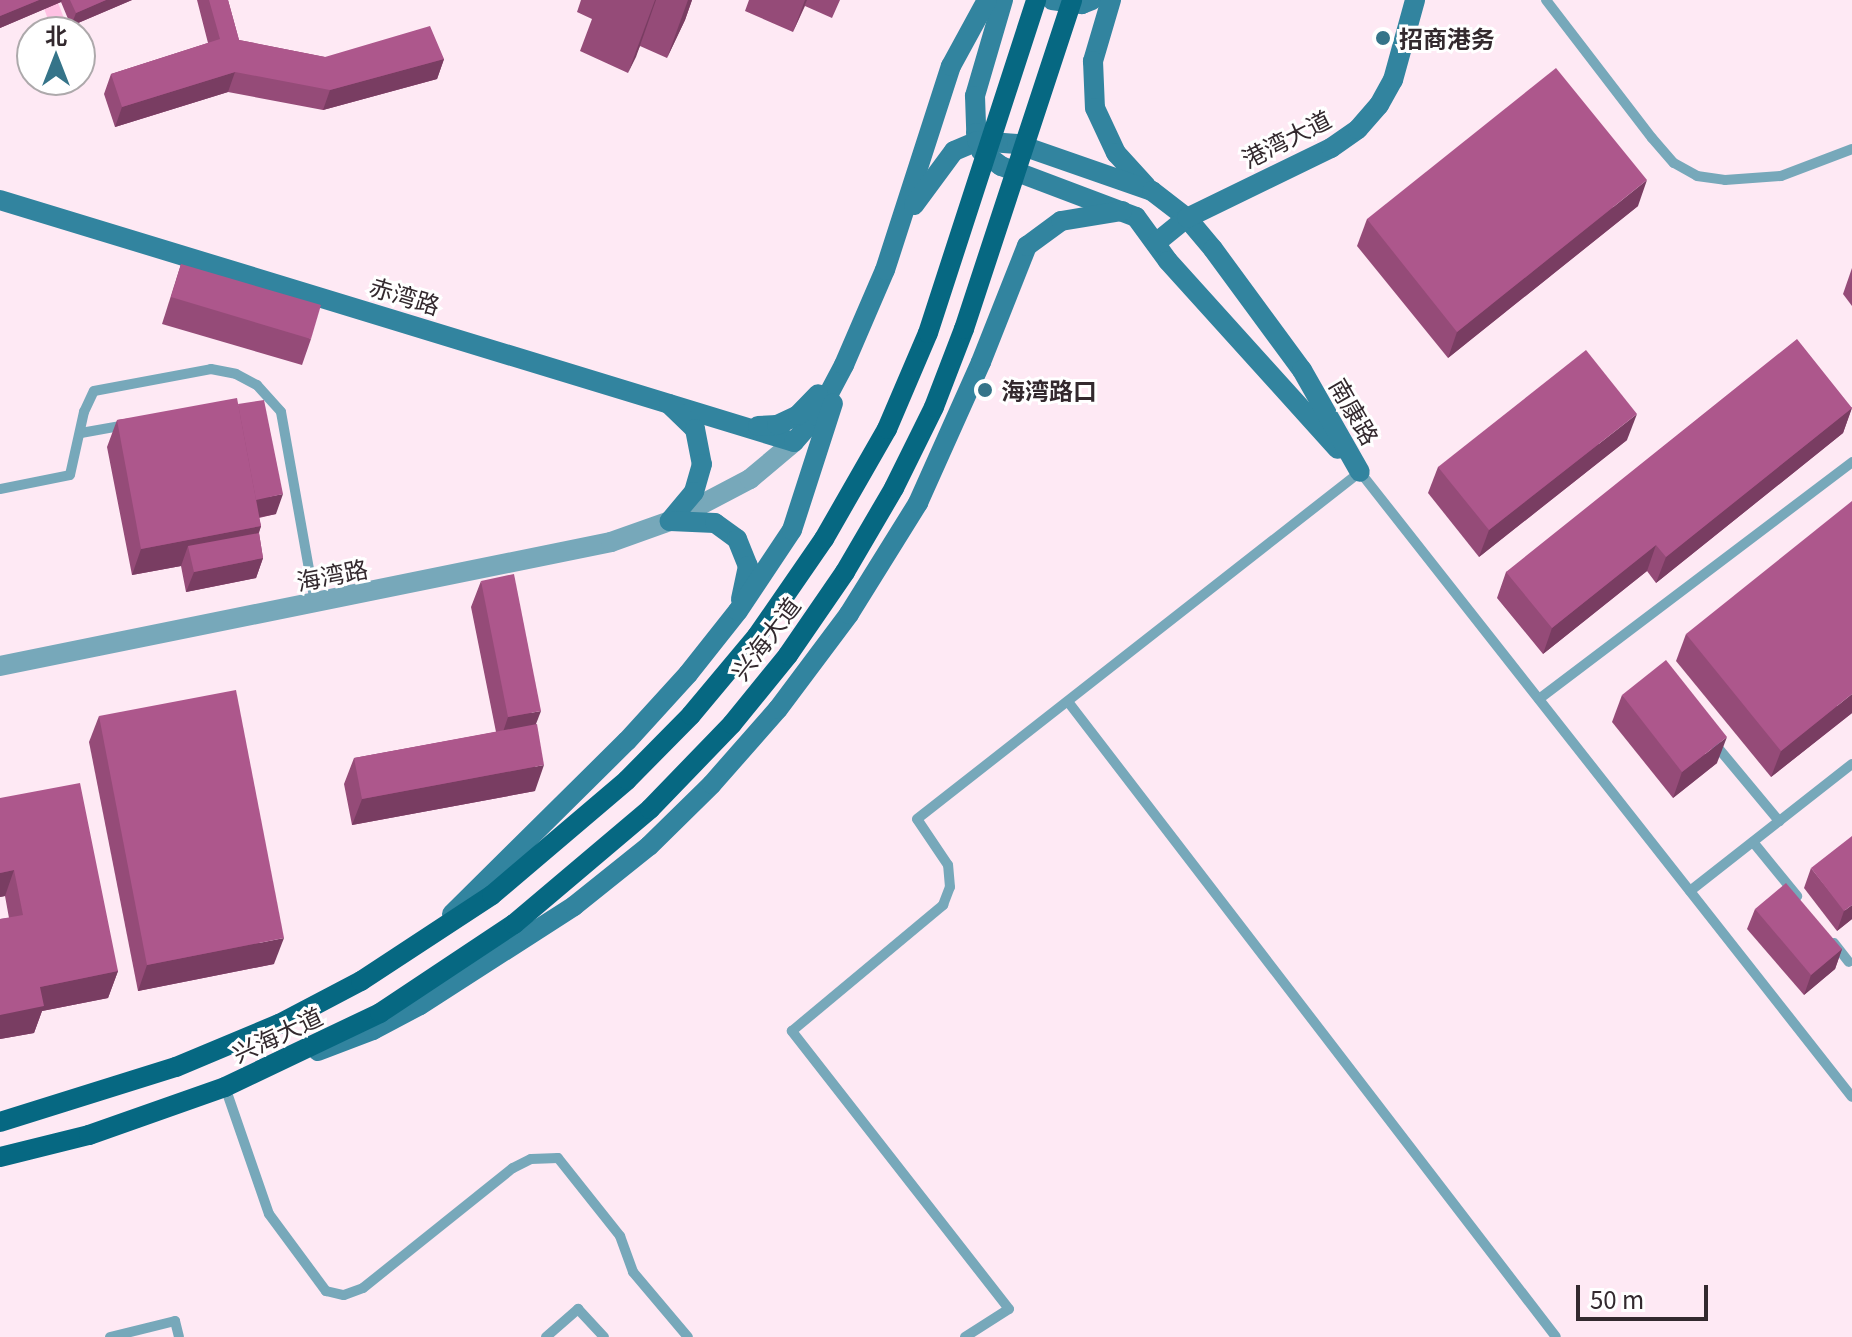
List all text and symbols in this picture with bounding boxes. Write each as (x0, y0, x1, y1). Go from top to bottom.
north arrow (16, 16, 96, 96)
text: 北 (45, 18, 67, 50)
place label: 招商港务 (1399, 24, 1495, 52)
marker: 招商港务 (1374, 29, 1392, 47)
street label: 港湾大道 (1237, 103, 1335, 173)
street label: 赤湾路 (366, 271, 444, 319)
street label: 南康路 (1325, 373, 1385, 449)
place label: 海湾路口 (1001, 376, 1097, 404)
marker: 海湾路口 (976, 381, 994, 399)
street label: 海湾路 (294, 553, 370, 595)
street label: 兴海大道 (725, 591, 805, 685)
street label: 兴海大道 (227, 1001, 327, 1067)
scale bar (1580, 1269, 1712, 1319)
text: 50 m (1590, 1281, 1644, 1316)

